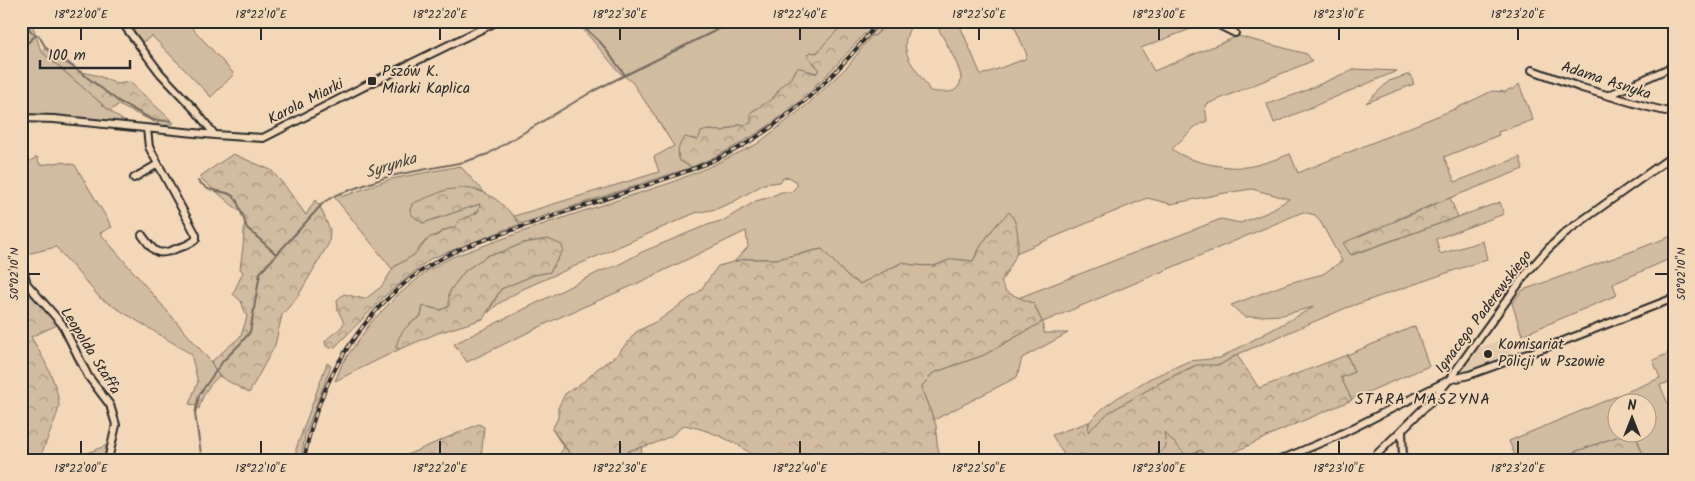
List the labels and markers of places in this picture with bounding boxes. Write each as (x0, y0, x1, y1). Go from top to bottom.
place label: Pszów K. Miarki Kaplica (382, 60, 470, 101)
marker: Pszów K. Miarki Kaplica (366, 75, 378, 87)
place label: Komisariat Policji w Pszowie (1498, 333, 1605, 374)
marker: Komisariat Policji w Pszowie (1482, 348, 1494, 360)

